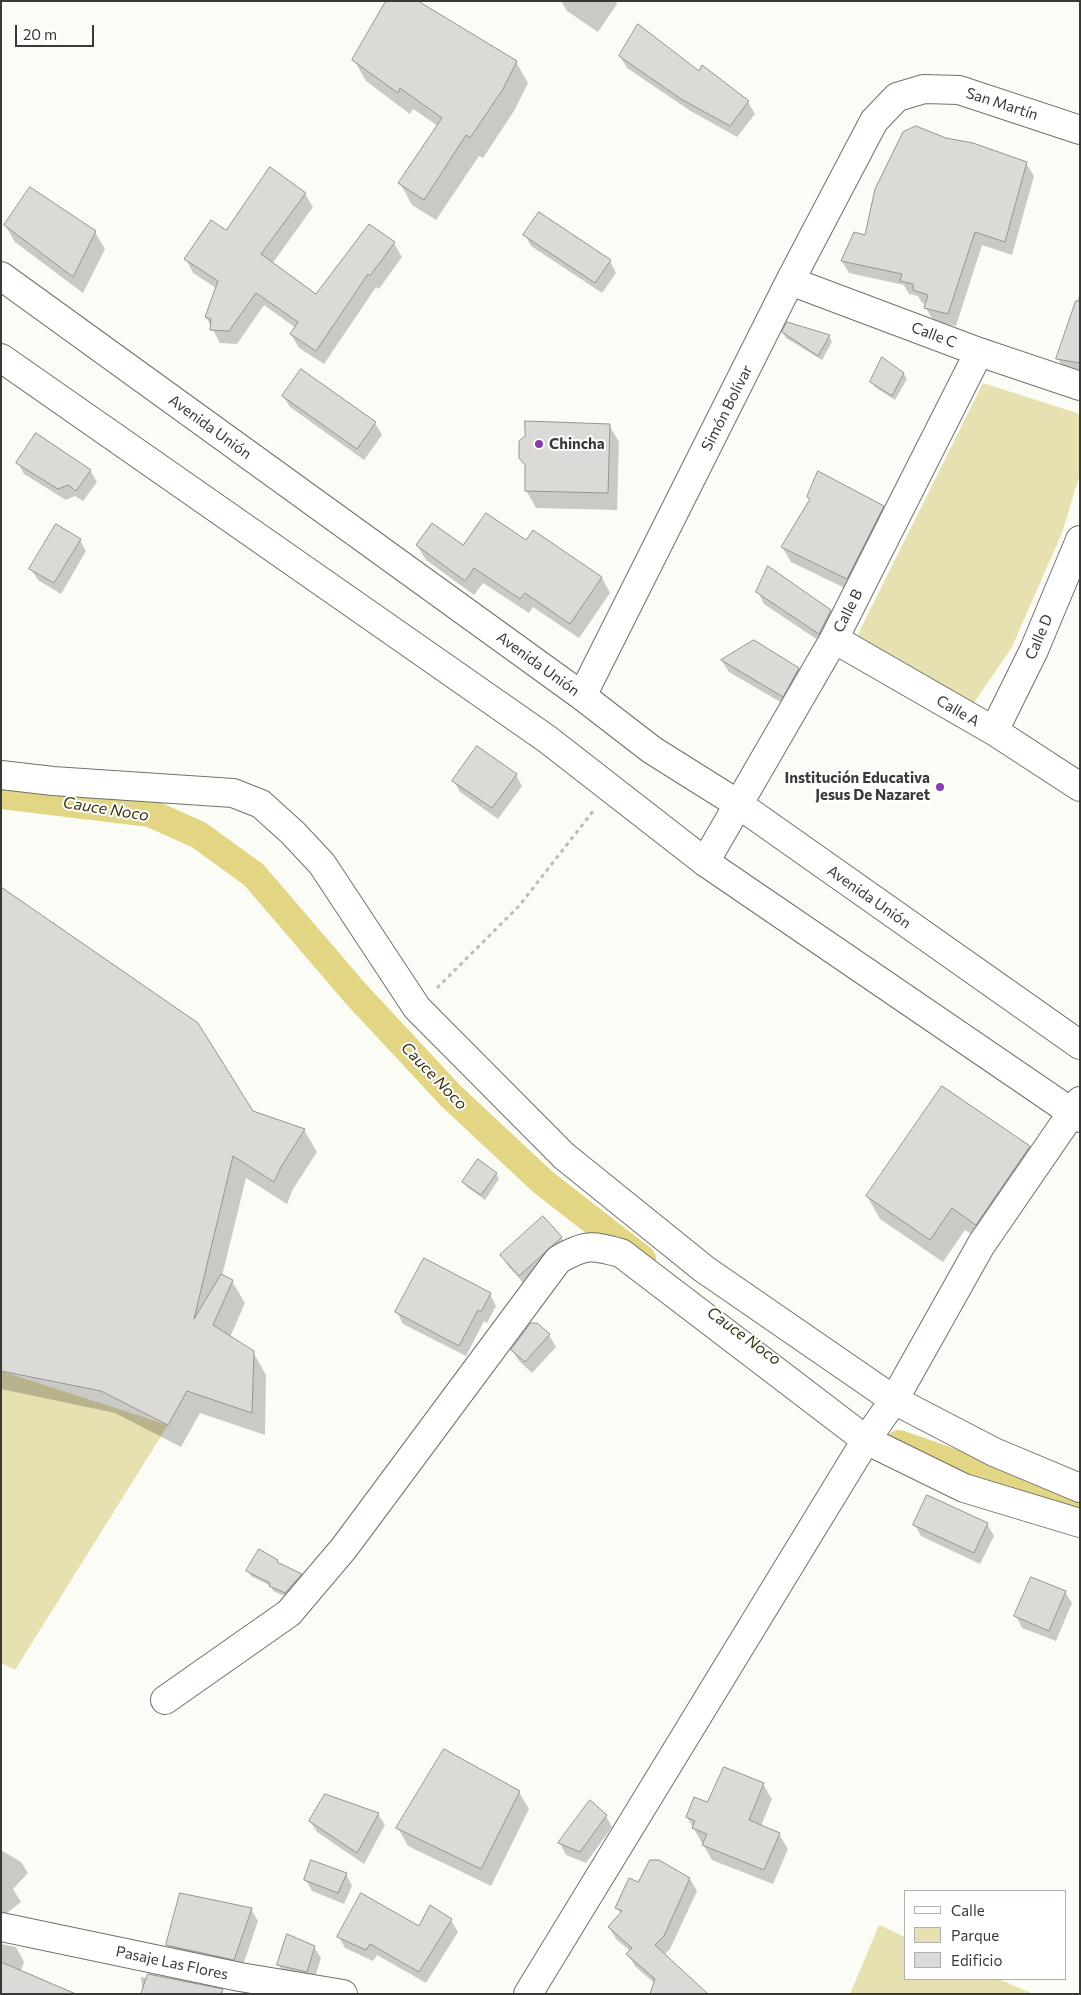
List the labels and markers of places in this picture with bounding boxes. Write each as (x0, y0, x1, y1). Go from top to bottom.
place label: Chincha (549, 435, 605, 453)
marker: Chincha (533, 438, 545, 450)
place label: Institución Educativa Jesus De Nazaret (784, 769, 930, 804)
marker: Institución Educativa Jesus De Nazaret (934, 781, 946, 793)

